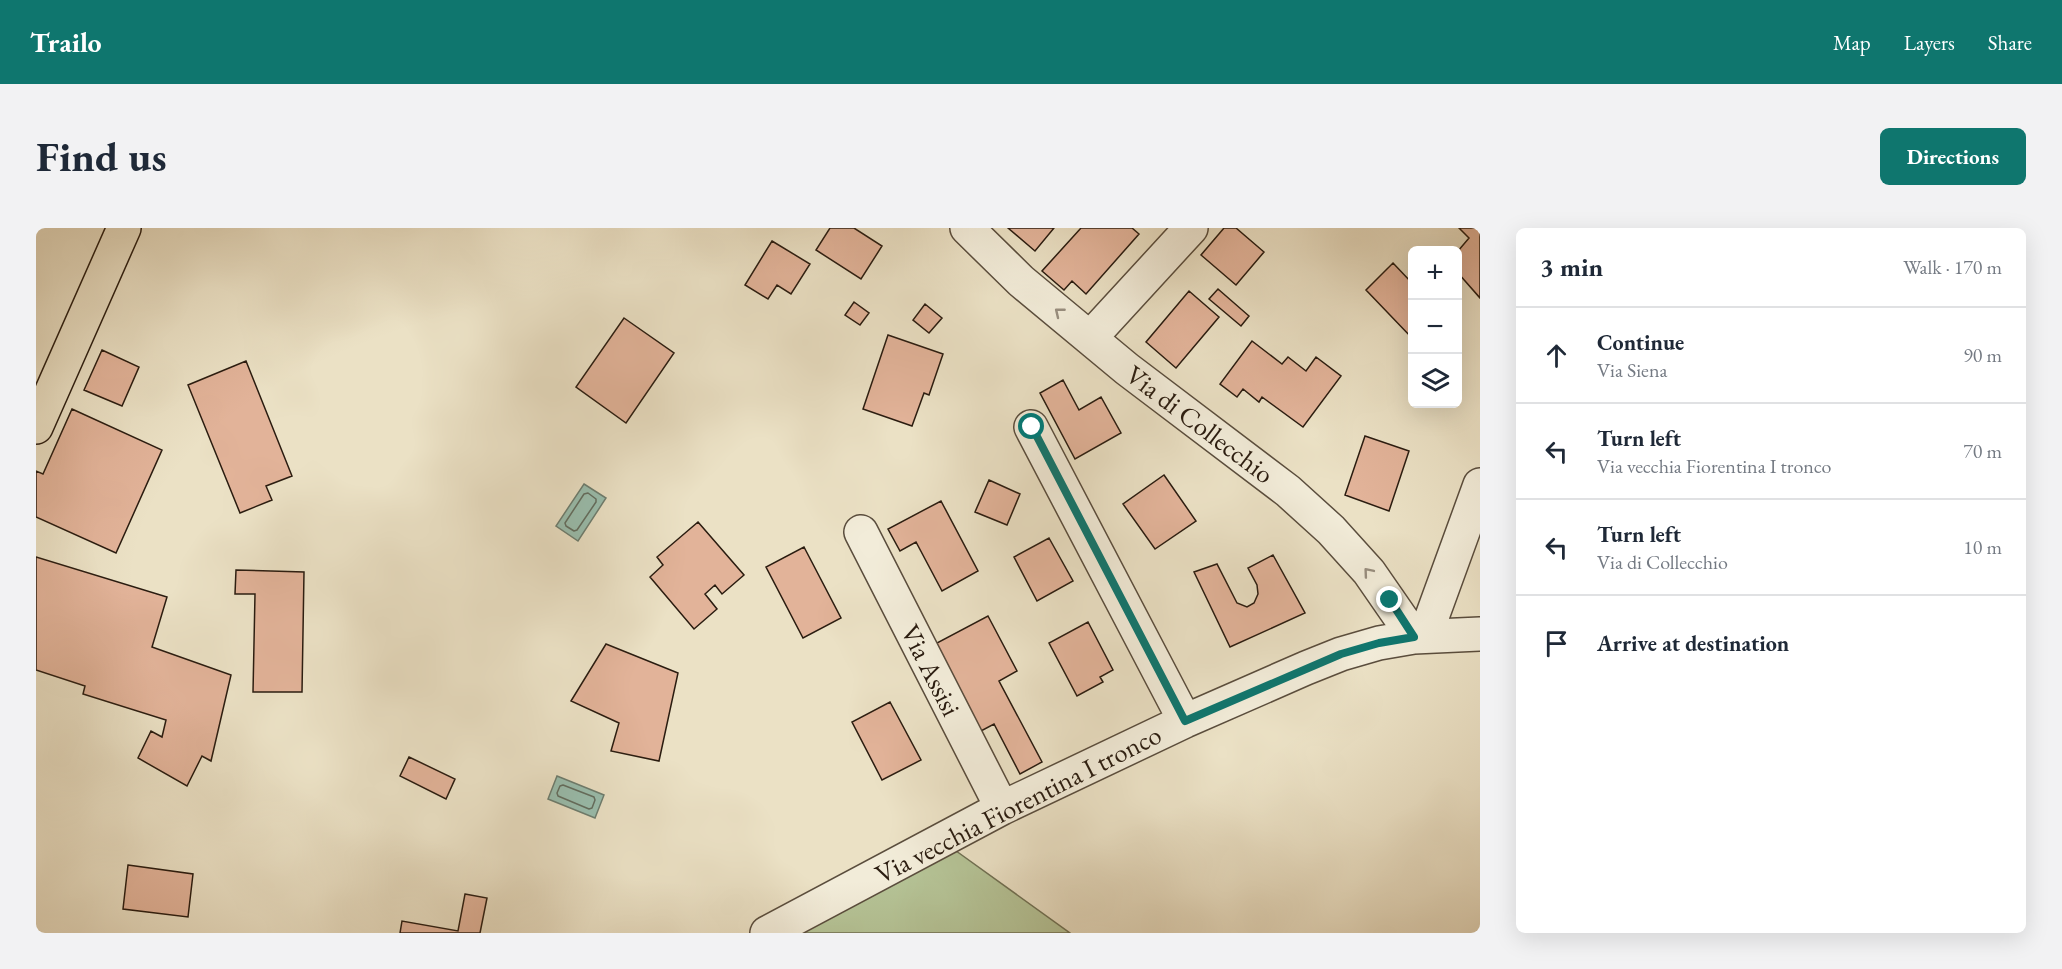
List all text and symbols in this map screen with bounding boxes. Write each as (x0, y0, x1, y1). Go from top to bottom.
text: Trailo (30, 24, 102, 60)
text: Map (1833, 29, 1871, 56)
text: Layers (1904, 29, 1955, 56)
text: Share (1988, 29, 2032, 56)
button: Directions (1880, 128, 2026, 185)
text: Find us (36, 129, 167, 184)
map controls (1408, 246, 1462, 408)
button: + (1408, 246, 1462, 300)
text: 3 min (1540, 250, 1603, 284)
text: Walk · 170 m (1903, 254, 2002, 280)
button: − (1408, 300, 1462, 354)
one-way arrow (1055, 308, 1066, 319)
text: Continue (1597, 328, 1684, 357)
icon: ahead (1540, 339, 1573, 372)
text: 90 m (1963, 342, 2002, 368)
button: layers (1408, 354, 1462, 408)
street label: Via di Collecchio (1119, 357, 1281, 491)
text: Via Siena (1597, 357, 1667, 383)
route start (1018, 413, 1044, 439)
text: Turn left (1597, 424, 1681, 453)
icon: left (1540, 435, 1573, 468)
text: 70 m (1963, 438, 2002, 464)
text: Via vecchia Fiorentina I tronco (1597, 453, 1832, 479)
text: Turn left (1597, 520, 1681, 549)
icon: left (1540, 531, 1573, 564)
text: 10 m (1963, 534, 2002, 560)
text: Via di Collecchio (1597, 549, 1728, 575)
one-way arrow (1365, 568, 1376, 579)
route end (1376, 586, 1402, 612)
street label: Via Assisi (893, 618, 969, 722)
icon: arrive (1540, 627, 1573, 660)
text: Arrive at destination (1597, 629, 1789, 658)
street label: Via vecchia Fiorentina I tronco (869, 717, 1167, 891)

